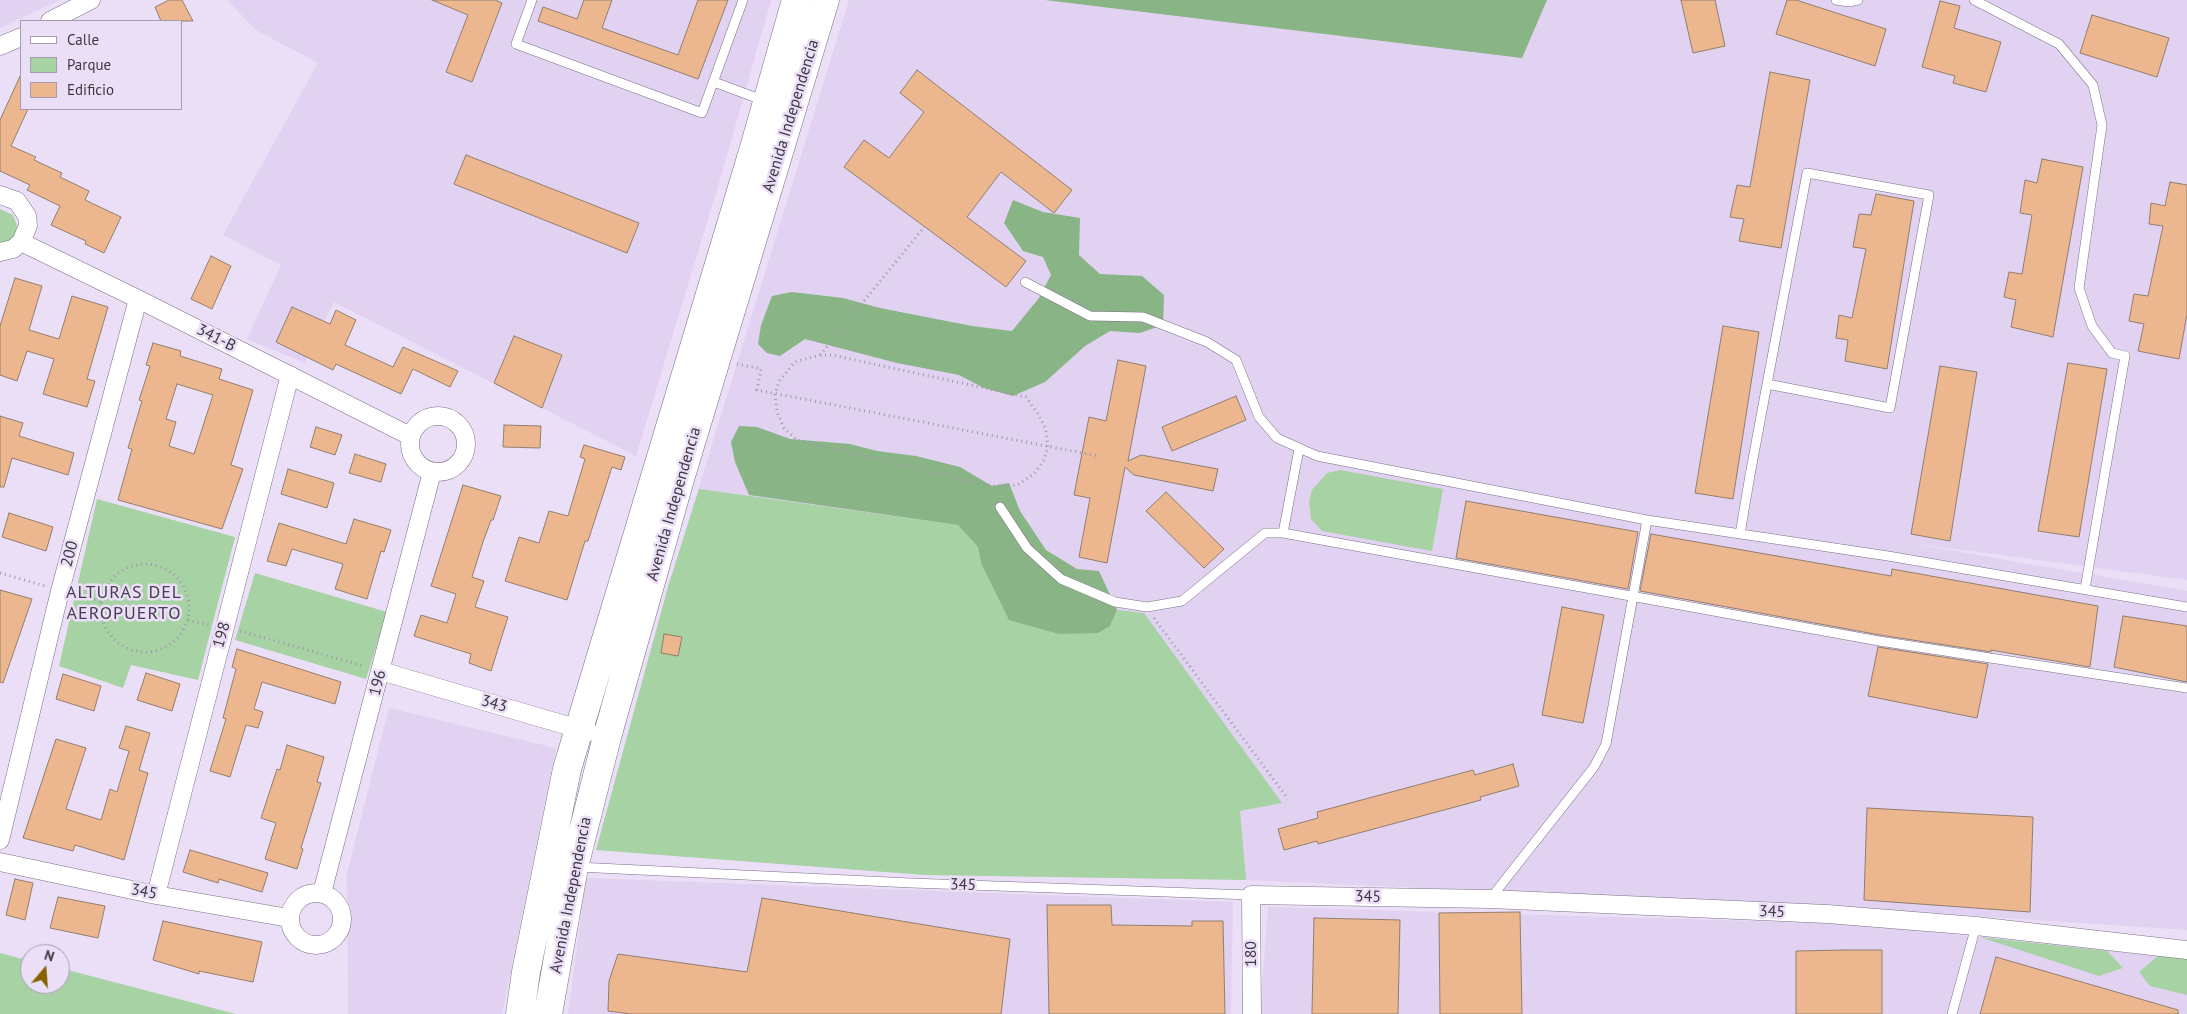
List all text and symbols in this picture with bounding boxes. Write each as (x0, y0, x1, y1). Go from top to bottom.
legend (20, 20, 182, 110)
text: Calle (67, 30, 99, 49)
street label: Avenida Independencia (759, 37, 823, 195)
text: Parque (67, 55, 111, 74)
text: Edificio (67, 80, 114, 99)
street label: 341-B (193, 320, 239, 356)
street label: Avenida Independencia (643, 425, 705, 583)
street label: 200 (57, 539, 83, 569)
district label: ALTURAS DEL AEROPUERTO (65, 582, 183, 624)
street label: 198 (209, 620, 235, 650)
street label: 196 (366, 668, 390, 698)
street label: 343 (479, 691, 509, 717)
street label: Avenida Independencia (546, 815, 596, 975)
street label: 345 (950, 875, 976, 895)
street label: 345 (129, 880, 159, 904)
street label: 345 (1355, 887, 1381, 907)
street label: 345 (1758, 902, 1786, 922)
street label: 180 (1241, 941, 1261, 967)
north arrow (20, 944, 70, 994)
text: N (42, 946, 56, 966)

